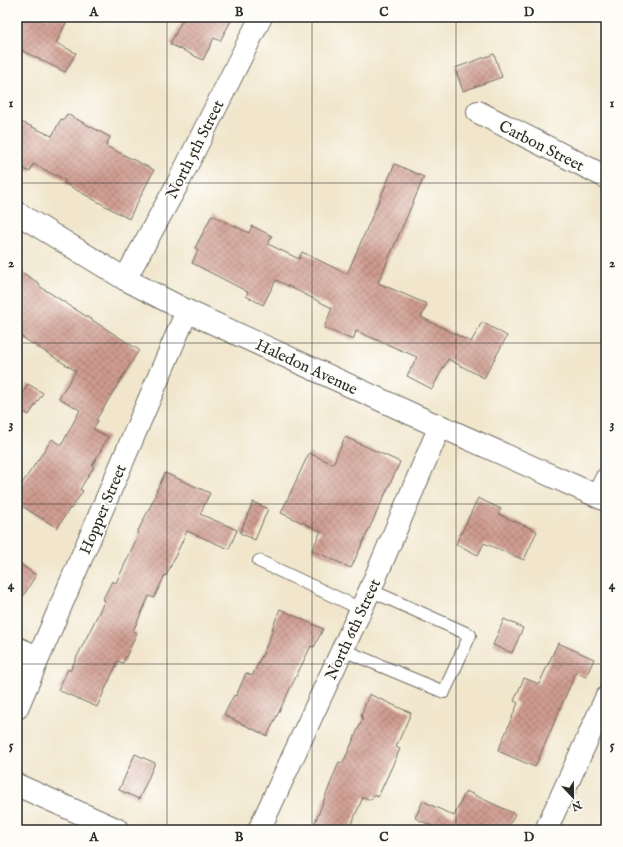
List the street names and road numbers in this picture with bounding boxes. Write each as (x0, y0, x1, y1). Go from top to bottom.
street label: North 5th Street (162, 97, 230, 203)
street label: Carbon Street (495, 117, 588, 177)
street label: Haledon Avenue (252, 335, 360, 400)
street label: Hopper Street (76, 461, 132, 558)
street label: North 6th Street (322, 576, 386, 684)

